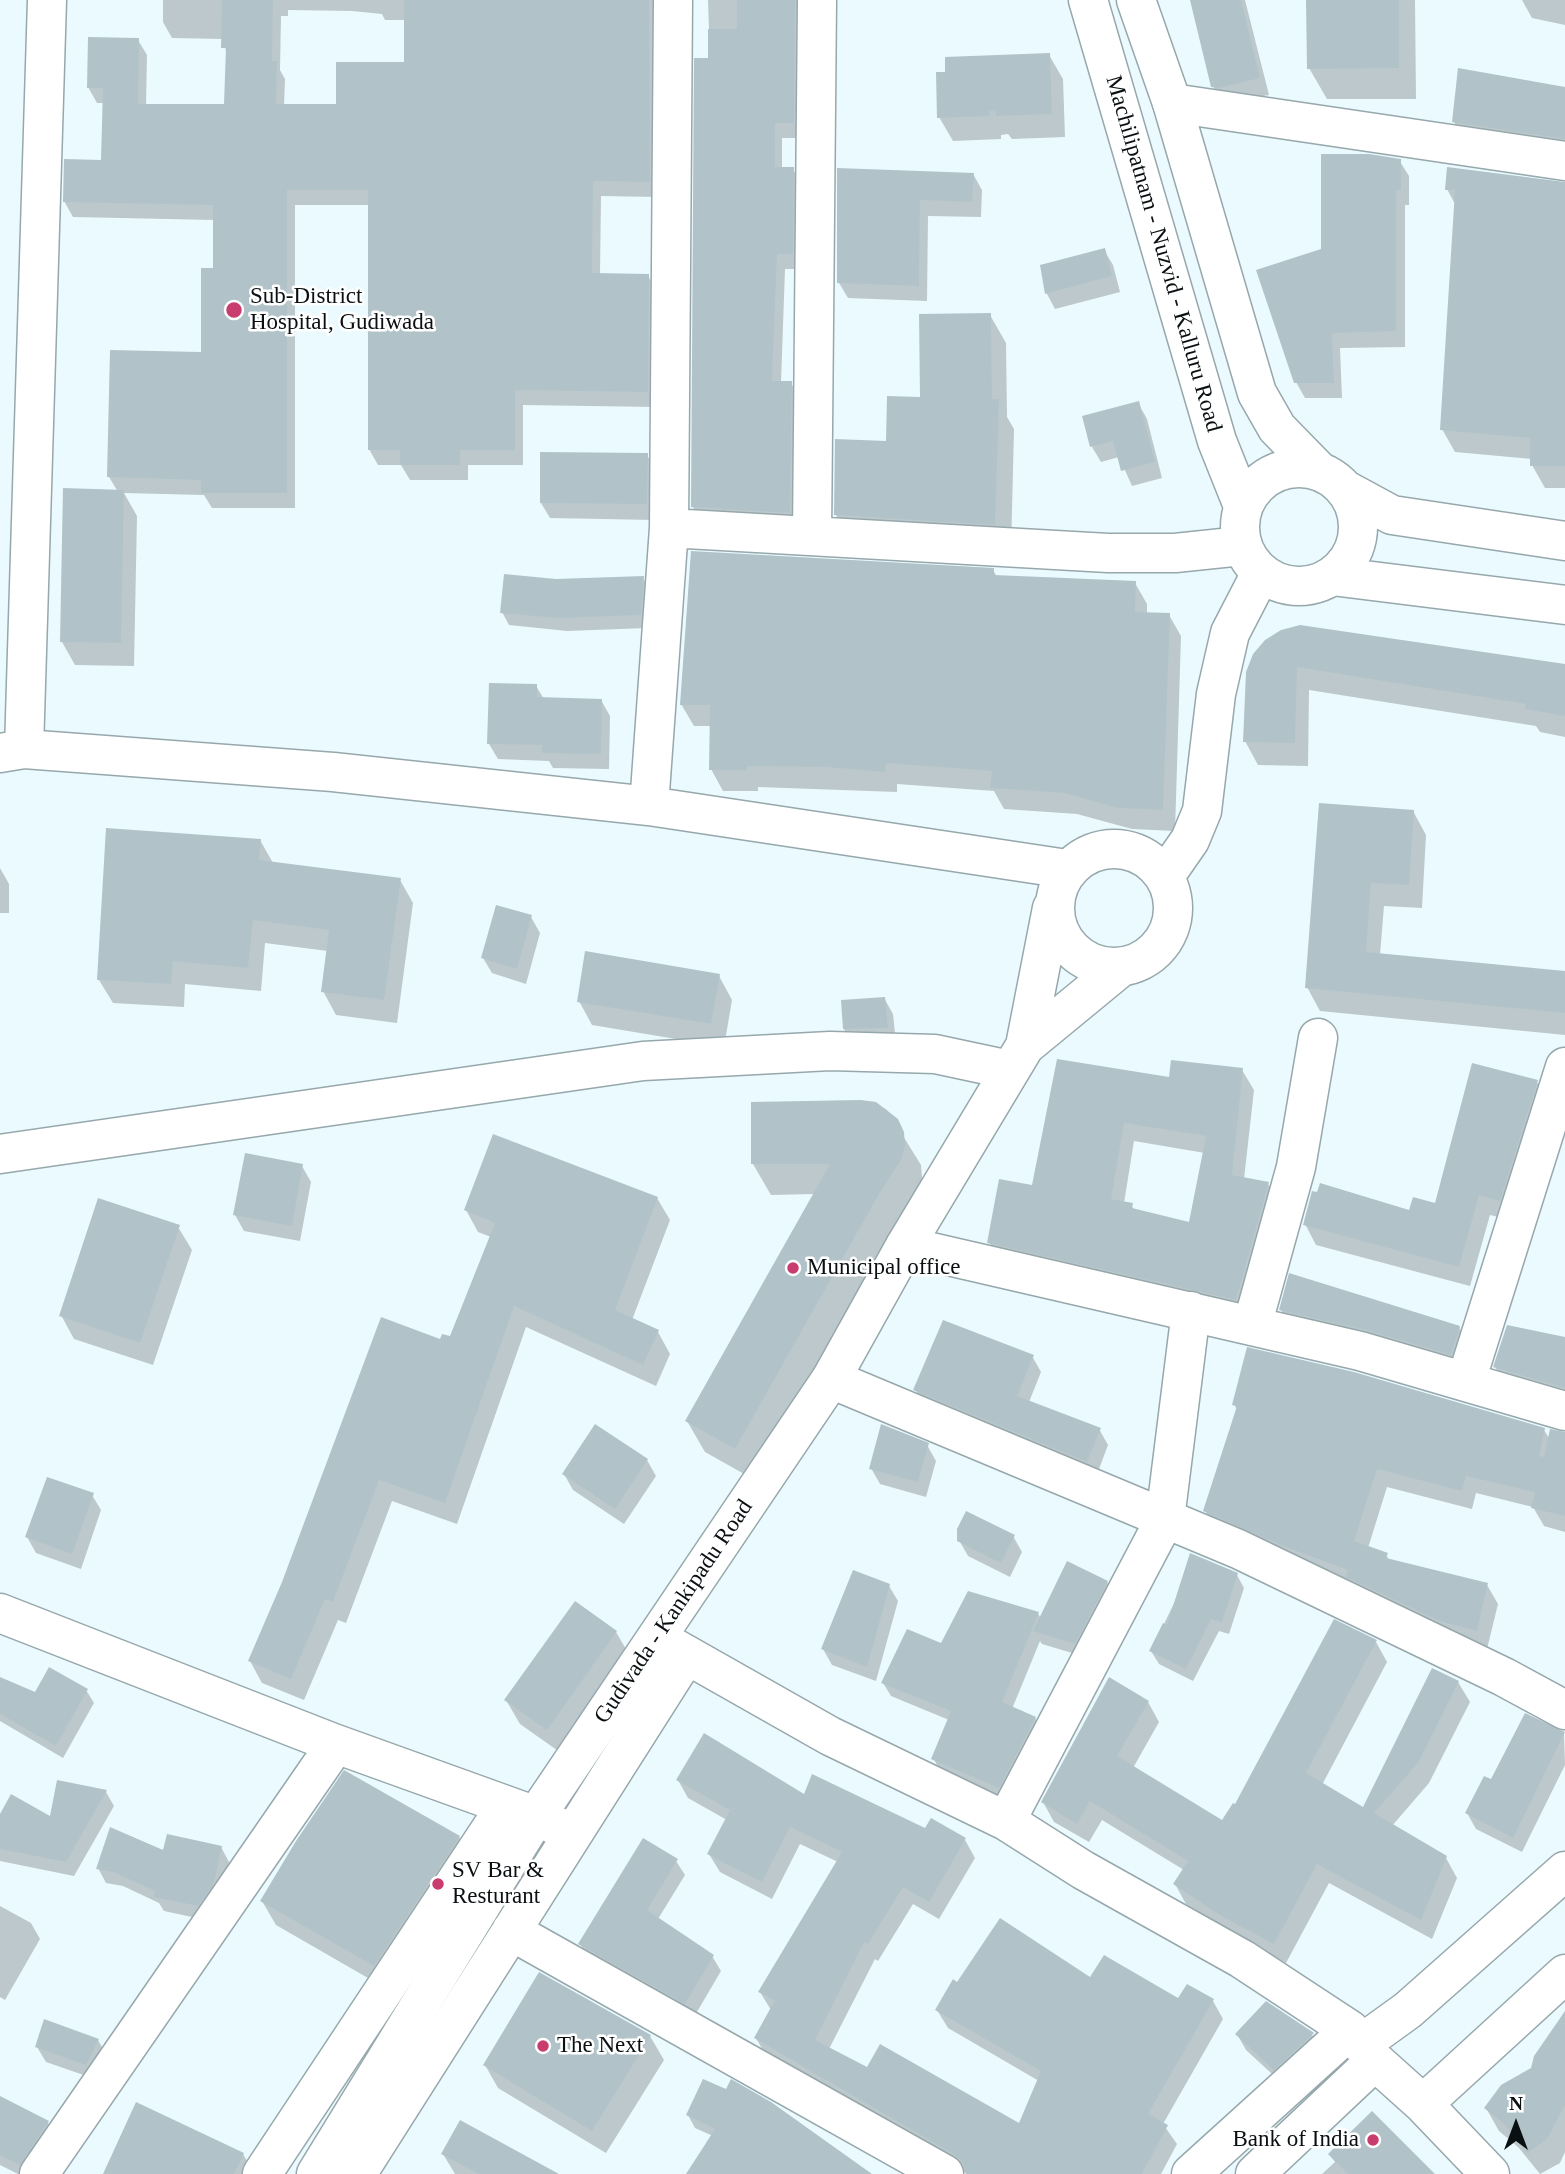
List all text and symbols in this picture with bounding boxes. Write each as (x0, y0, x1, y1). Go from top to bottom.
street label: Machilipatnam - Nuzvid - Kalluru Road (1099, 72, 1227, 436)
place label: Sub-District Hospital, Gudiwada (250, 283, 434, 337)
marker: Sub-District Hospital, Gudiwada (224, 300, 244, 320)
place label: Municipal office (807, 1254, 960, 1282)
marker: Municipal office (785, 1260, 801, 1276)
street label: Gudivada - Kankipadu Road (589, 1495, 759, 1729)
place label: SV Bar & Resturant (452, 1857, 544, 1911)
marker: SV Bar & Resturant (430, 1876, 446, 1892)
place label: The Next (557, 2032, 643, 2060)
marker: The Next (535, 2038, 551, 2054)
north arrow (1481, 2090, 1551, 2160)
text: N (1509, 2093, 1523, 2114)
place label: Bank of India (1233, 2126, 1359, 2154)
marker: Bank of India (1365, 2132, 1381, 2148)

